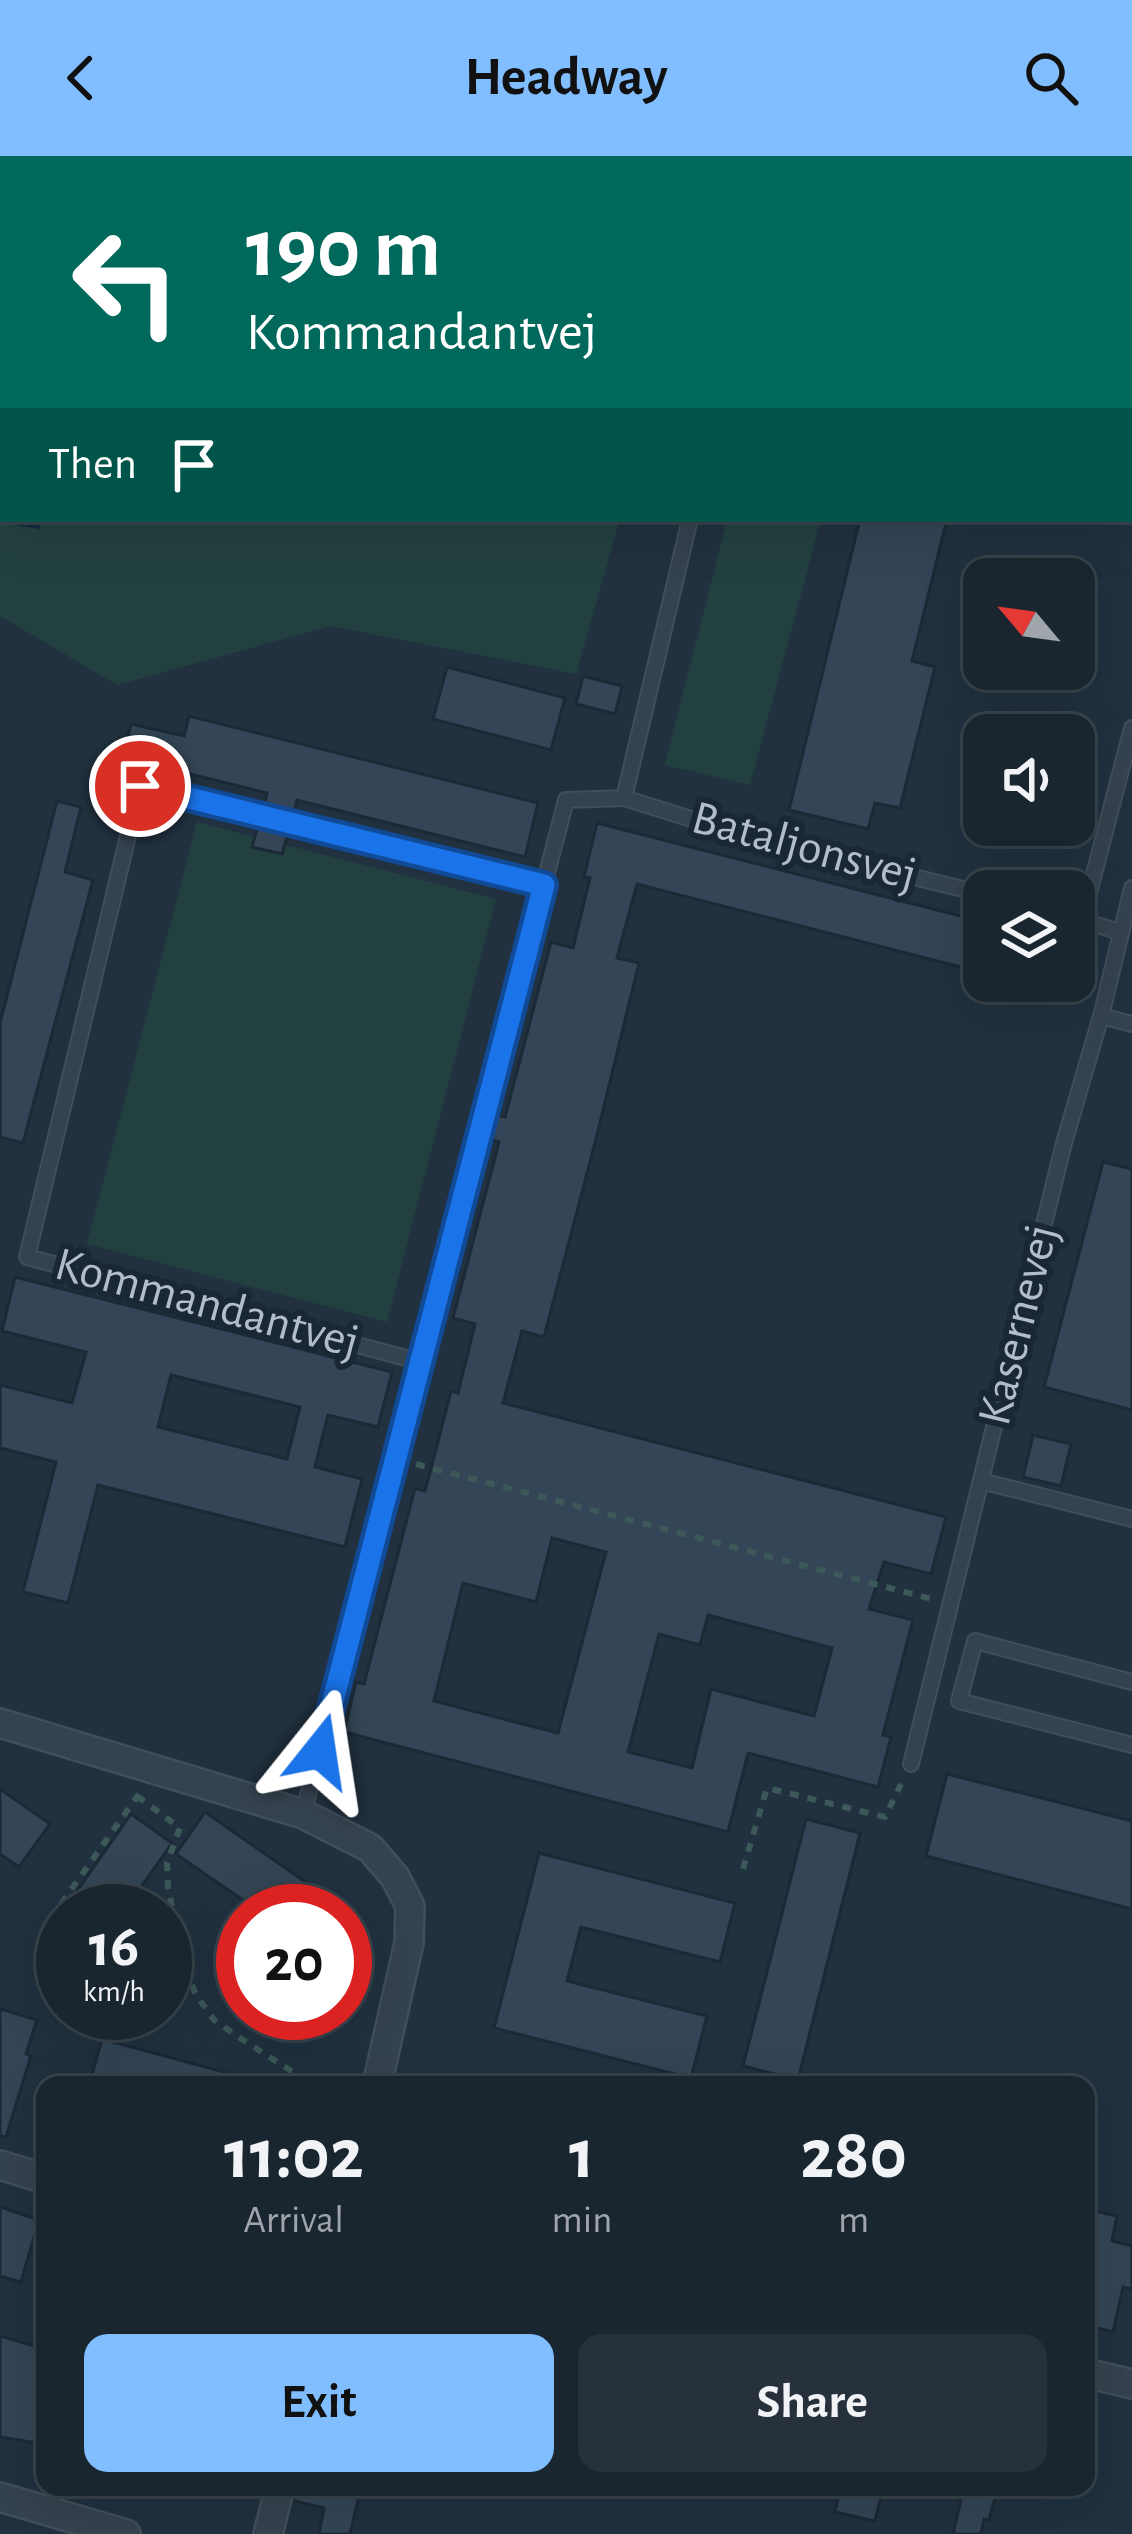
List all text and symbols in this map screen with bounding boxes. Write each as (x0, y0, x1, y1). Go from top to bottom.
icon: back (48, 45, 114, 111)
icon: search (1018, 45, 1084, 111)
text: Headway (464, 51, 668, 105)
icon: left (48, 204, 204, 360)
text: 190 m (246, 208, 441, 292)
text: Kommandantvej (246, 306, 597, 360)
icon: arrive (161, 432, 227, 498)
text: Then (48, 442, 137, 487)
north arrow (963, 558, 1095, 690)
map controls (963, 558, 1095, 1002)
button: sound (963, 714, 1095, 846)
pin (89, 735, 191, 837)
icon: arrive (107, 753, 173, 819)
street label: Bataljonsvej (687, 794, 921, 900)
button: layers (963, 870, 1095, 1002)
street label: Kasernevej (971, 1220, 1067, 1430)
street label: Kommandantvej (50, 1240, 364, 1368)
position arrow (257, 1688, 383, 1814)
speed limit sign: 20 (216, 1884, 372, 2040)
text: 16 (89, 1917, 139, 1977)
text: km/h (83, 1977, 145, 2007)
text: 11:02 (224, 2119, 364, 2191)
text: 1 (569, 2119, 595, 2191)
text: 280 (800, 2119, 907, 2191)
text: Arrival (244, 2201, 344, 2240)
text: min (552, 2201, 612, 2240)
text: m (838, 2201, 869, 2240)
button: Exit (84, 2334, 554, 2472)
button: Share (578, 2334, 1047, 2472)

